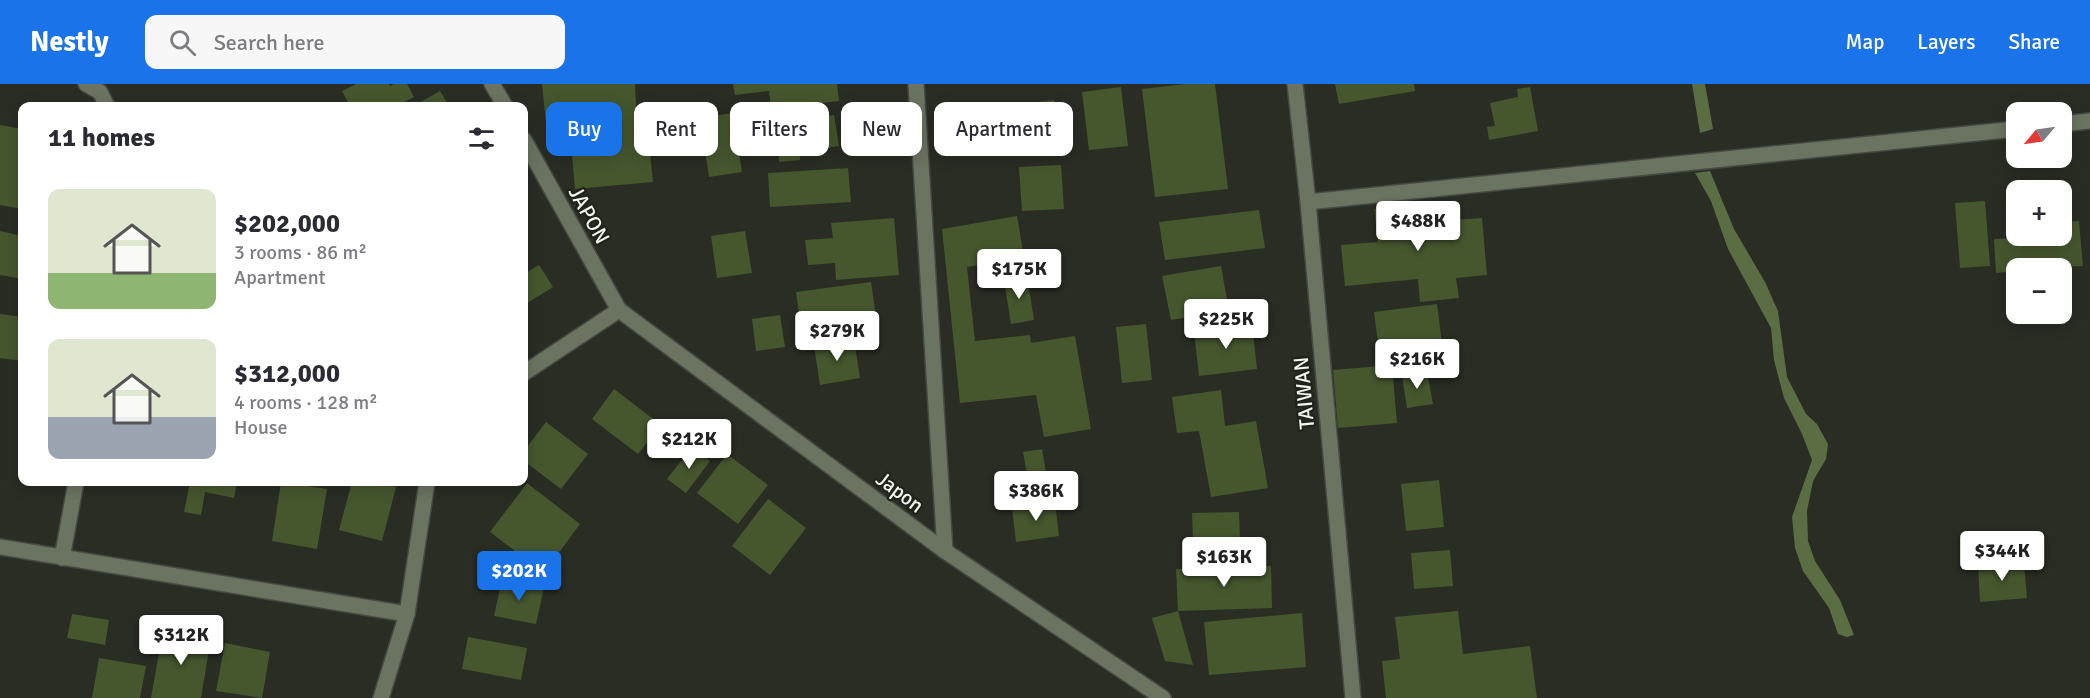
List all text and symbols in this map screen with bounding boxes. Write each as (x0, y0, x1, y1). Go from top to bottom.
search box (145, 15, 565, 69)
text: Nestly (30, 25, 109, 59)
icon: search (166, 26, 199, 59)
text: Search here (214, 29, 325, 56)
text: Map (1846, 29, 1884, 55)
text: Layers (1917, 29, 1975, 55)
text: Share (2008, 29, 2060, 55)
chip: Buy (546, 102, 622, 156)
chip: Rent (634, 102, 718, 156)
chip: Filters (730, 102, 829, 156)
chip: New (841, 102, 922, 156)
chip: Apartment (934, 102, 1073, 156)
north arrow (2006, 102, 2072, 168)
map controls (2006, 102, 2072, 324)
text: 11 homes (48, 122, 155, 154)
icon: filters (465, 122, 498, 155)
button: + (2006, 180, 2072, 246)
street label: JAPON (563, 182, 615, 248)
pin: $488K (1376, 201, 1460, 252)
text: $202,000 (234, 208, 340, 240)
text: $488K (1390, 208, 1446, 233)
icon: home (96, 213, 168, 285)
text: 3 rooms · 86 m² (234, 240, 367, 265)
pin: $175K (977, 249, 1061, 300)
text: $175K (991, 256, 1047, 281)
button: − (2006, 258, 2072, 324)
text: Apartment (234, 265, 326, 290)
pin: $225K (1184, 299, 1268, 350)
text: $225K (1198, 306, 1254, 331)
pin: $279K (795, 311, 879, 362)
text: $279K (809, 318, 865, 343)
pin: $216K (1375, 339, 1459, 390)
text: $216K (1389, 346, 1445, 371)
street label: TAIWAN (1288, 356, 1320, 430)
text: $312,000 (234, 358, 340, 390)
icon: home (96, 363, 168, 435)
text: 4 rooms · 128 m² (234, 390, 378, 415)
text: House (234, 415, 288, 440)
pin: $212K (647, 419, 731, 470)
text: $212K (661, 426, 717, 451)
street label: Japon (871, 466, 929, 518)
pin: $386K (994, 471, 1078, 522)
text: $386K (1008, 478, 1064, 503)
pin: $344K (1960, 531, 2044, 582)
pin: $163K (1182, 537, 1266, 588)
text: $344K (1974, 538, 2030, 563)
text: $163K (1196, 544, 1252, 569)
pin: $202K (477, 551, 561, 602)
text: $202K (491, 558, 547, 583)
pin: $312K (139, 615, 223, 666)
text: $312K (153, 622, 209, 647)

